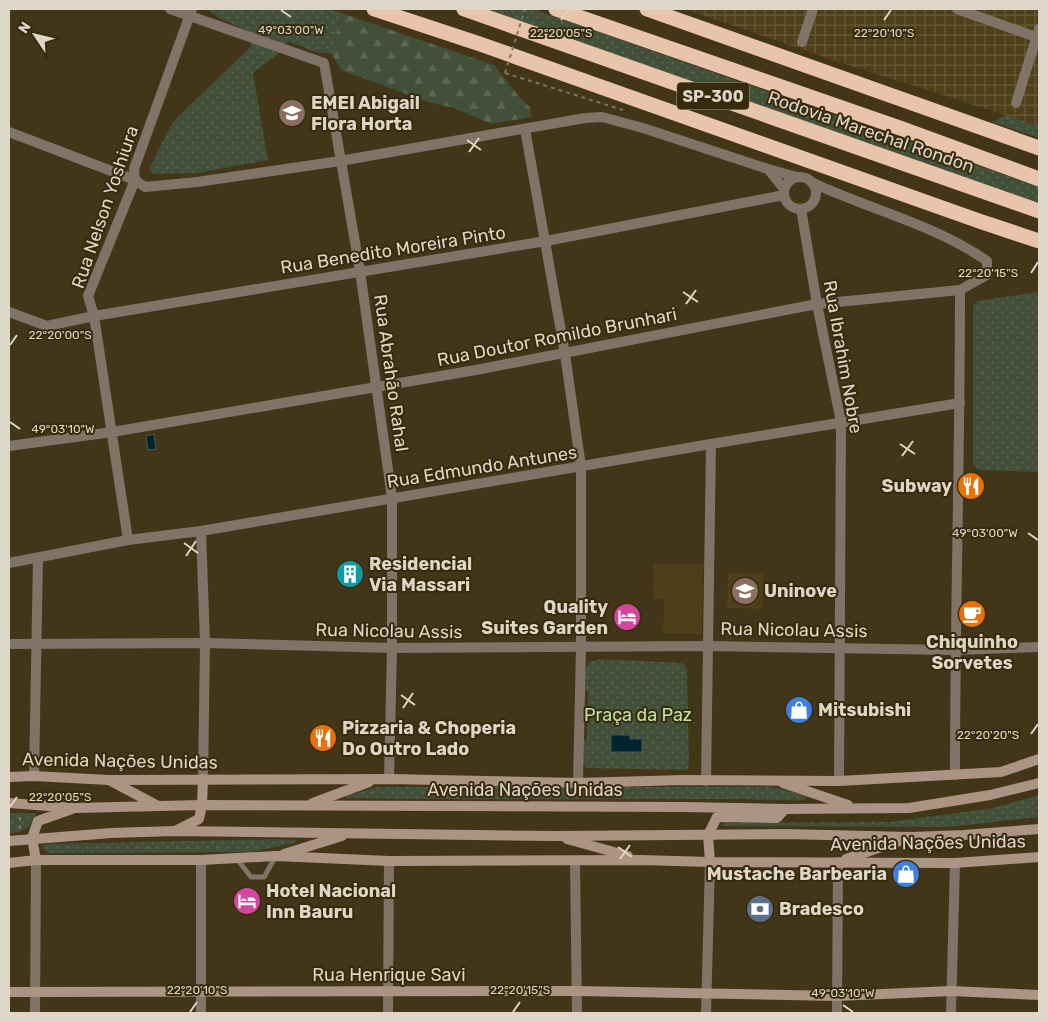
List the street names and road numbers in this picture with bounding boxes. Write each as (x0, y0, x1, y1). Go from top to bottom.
road number: SP-300 (677, 82, 749, 110)
street label: Rodovia Marechal Rondon (765, 86, 977, 178)
street label: Rua Nelson Yoshiura (67, 123, 143, 291)
street label: Rua Benedito Moreira Pinto (279, 221, 507, 279)
street label: Rua Ibrahim Nobre (819, 279, 867, 435)
street label: Rua Abrahão Rahal (369, 293, 413, 453)
street label: Rua Doutor Romildo Brunhari (435, 303, 679, 371)
street label: Rua Edmundo Antunes (385, 441, 579, 493)
street label: Rua Nicolau Assis (720, 618, 868, 642)
street label: Rua Nicolau Assis (315, 619, 463, 643)
street label: Avenida Nações Unidas (22, 748, 218, 774)
street label: Avenida Nações Unidas (427, 779, 623, 801)
street label: Avenida Nações Unidas (830, 830, 1026, 856)
street label: Rua Henrique Savi (312, 964, 466, 986)

